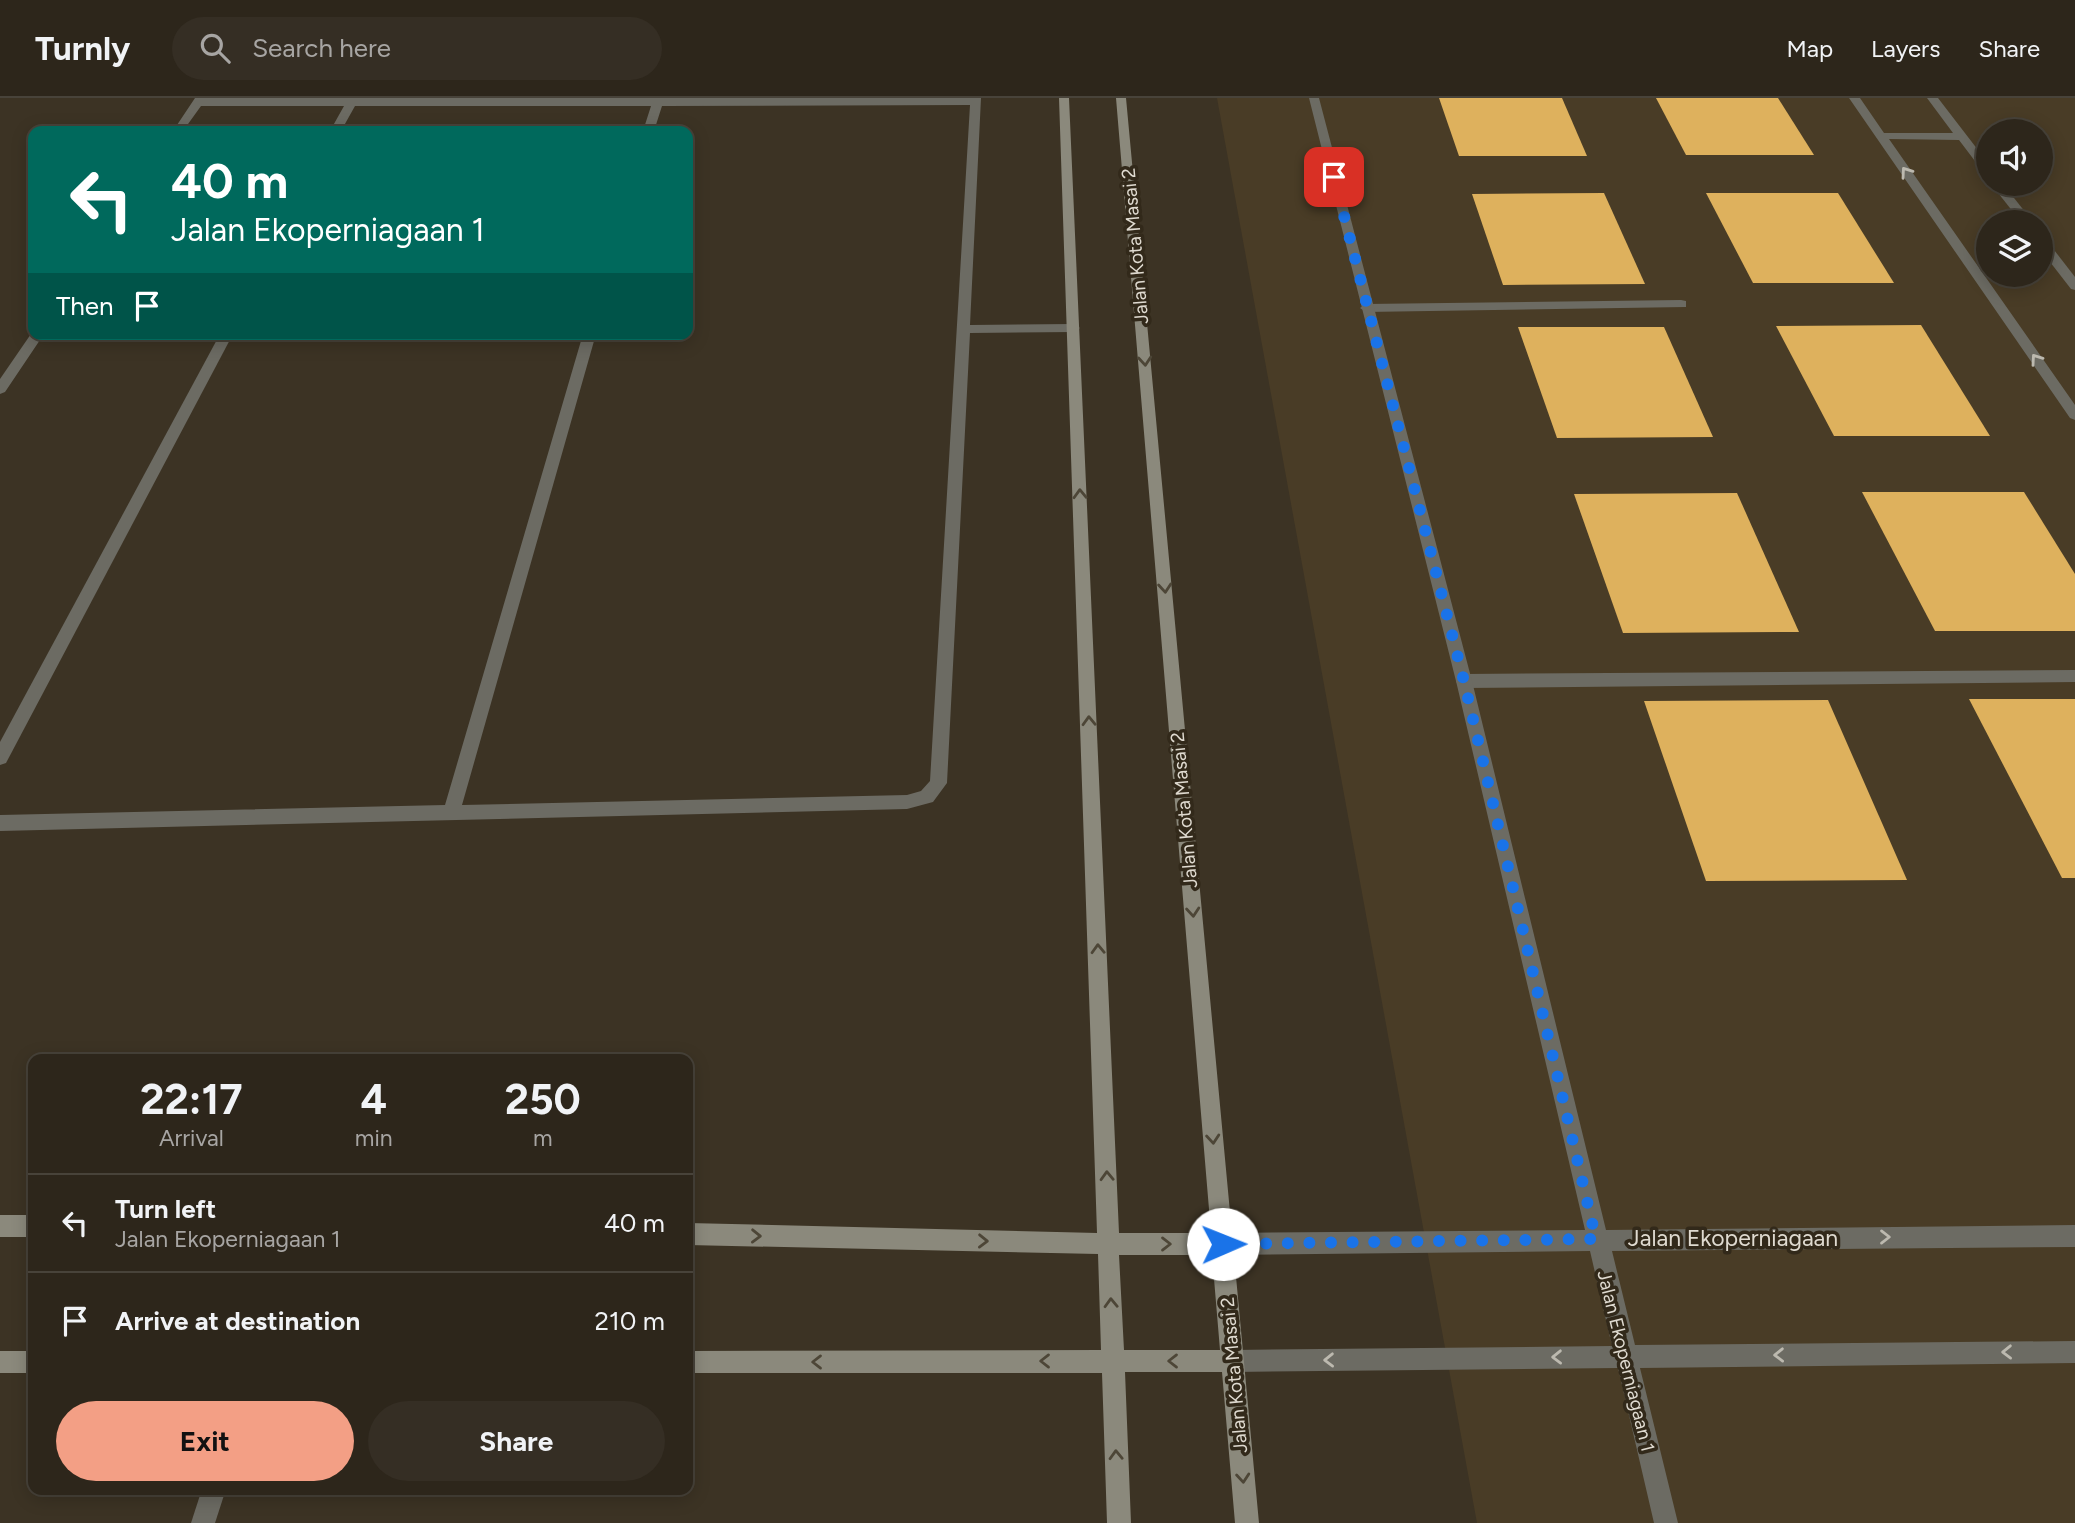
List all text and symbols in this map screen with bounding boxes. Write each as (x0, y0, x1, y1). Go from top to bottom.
search box (172, 17, 662, 80)
text: Turnly (35, 29, 130, 68)
icon: search (196, 29, 234, 67)
text: Search here (252, 32, 391, 64)
text: Map (1786, 34, 1833, 63)
text: Layers (1871, 34, 1940, 63)
text: Share (1978, 34, 2040, 63)
map controls (1976, 119, 2053, 287)
button: sound (1976, 119, 2053, 196)
pin (1304, 147, 1364, 207)
text: 40 m (171, 151, 288, 210)
icon: left (56, 154, 147, 245)
icon: arrive (1315, 158, 1353, 196)
street label: Jalan Kota Masai 2 (1117, 167, 1153, 325)
one-way arrow (1902, 167, 1914, 180)
button: layers (1976, 210, 2053, 287)
text: Jalan Ekoperniagaan 1 (171, 211, 485, 249)
icon: arrive (128, 287, 166, 325)
text: Then (56, 290, 114, 322)
one-way arrow (2032, 354, 2044, 367)
one-way arrow (1137, 356, 1152, 367)
one-way arrow (1072, 488, 1087, 499)
one-way arrow (1157, 583, 1172, 594)
one-way arrow (1081, 716, 1096, 727)
street label: Jalan Kota Masai 2 (1166, 731, 1202, 889)
one-way arrow (1185, 907, 1200, 918)
one-way arrow (1090, 943, 1105, 954)
text: 22:17 (140, 1074, 243, 1125)
text: 4 (360, 1074, 387, 1125)
text: 250 (505, 1074, 581, 1125)
text: Arrival (159, 1124, 224, 1152)
text: min (355, 1124, 393, 1152)
text: m (533, 1124, 553, 1152)
one-way arrow (1205, 1134, 1220, 1145)
one-way arrow (1099, 1170, 1114, 1181)
text: Turn left (115, 1193, 216, 1225)
icon: left (56, 1204, 94, 1242)
text: 40 m (604, 1207, 665, 1239)
position arrow (1186, 1207, 1260, 1281)
street label: Jalan Ekoperniagaan (1628, 1224, 1838, 1252)
text: Jalan Ekoperniagaan 1 (115, 1225, 341, 1253)
one-way arrow (751, 1228, 762, 1243)
one-way arrow (1880, 1229, 1891, 1245)
one-way arrow (979, 1233, 989, 1249)
one-way arrow (1161, 1236, 1172, 1252)
street label: Jalan Ekoperniagaan 1 (1592, 1268, 1660, 1454)
street label: Jalan Kota Masai 2 (1216, 1296, 1252, 1454)
one-way arrow (1104, 1297, 1119, 1308)
icon: arrive (56, 1302, 94, 1340)
text: Arrive at destination (115, 1305, 360, 1337)
text: 210 m (595, 1305, 665, 1337)
one-way arrow (2001, 1344, 2012, 1360)
one-way arrow (1774, 1347, 1784, 1363)
one-way arrow (1551, 1349, 1562, 1365)
one-way arrow (1324, 1352, 1334, 1368)
one-way arrow (1039, 1353, 1050, 1369)
one-way arrow (1167, 1353, 1178, 1369)
one-way arrow (812, 1354, 822, 1370)
button: Exit (56, 1401, 354, 1481)
button: Share (368, 1401, 665, 1481)
one-way arrow (1109, 1449, 1124, 1460)
one-way arrow (1235, 1472, 1250, 1483)

